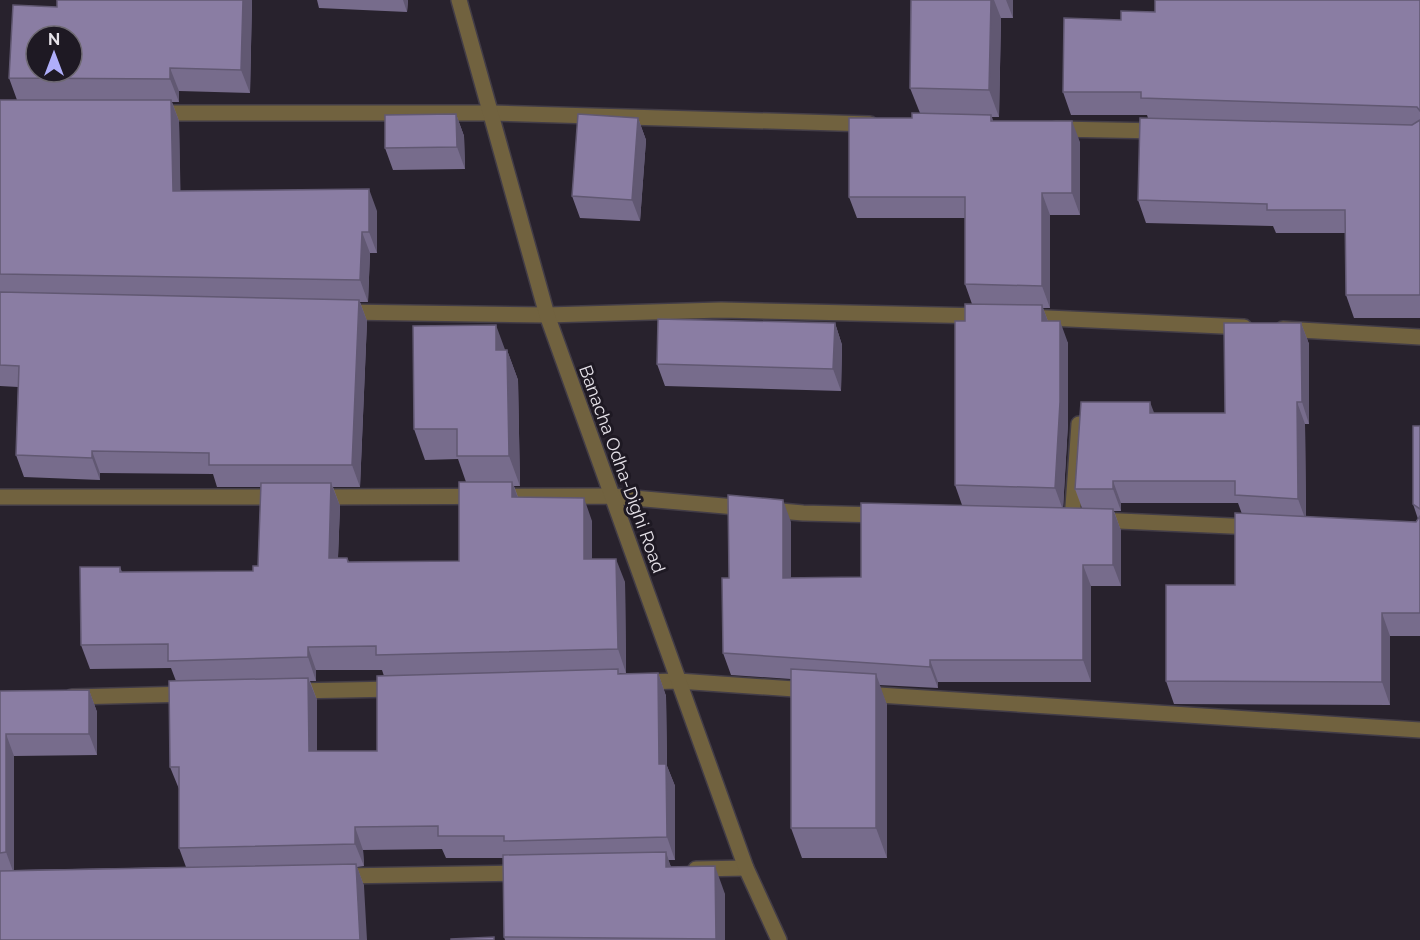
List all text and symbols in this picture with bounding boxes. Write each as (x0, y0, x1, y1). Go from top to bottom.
north arrow (24, 24, 84, 84)
text: N (48, 30, 60, 49)
street label: Banacha Odha-Dighi Road (575, 362, 670, 576)

